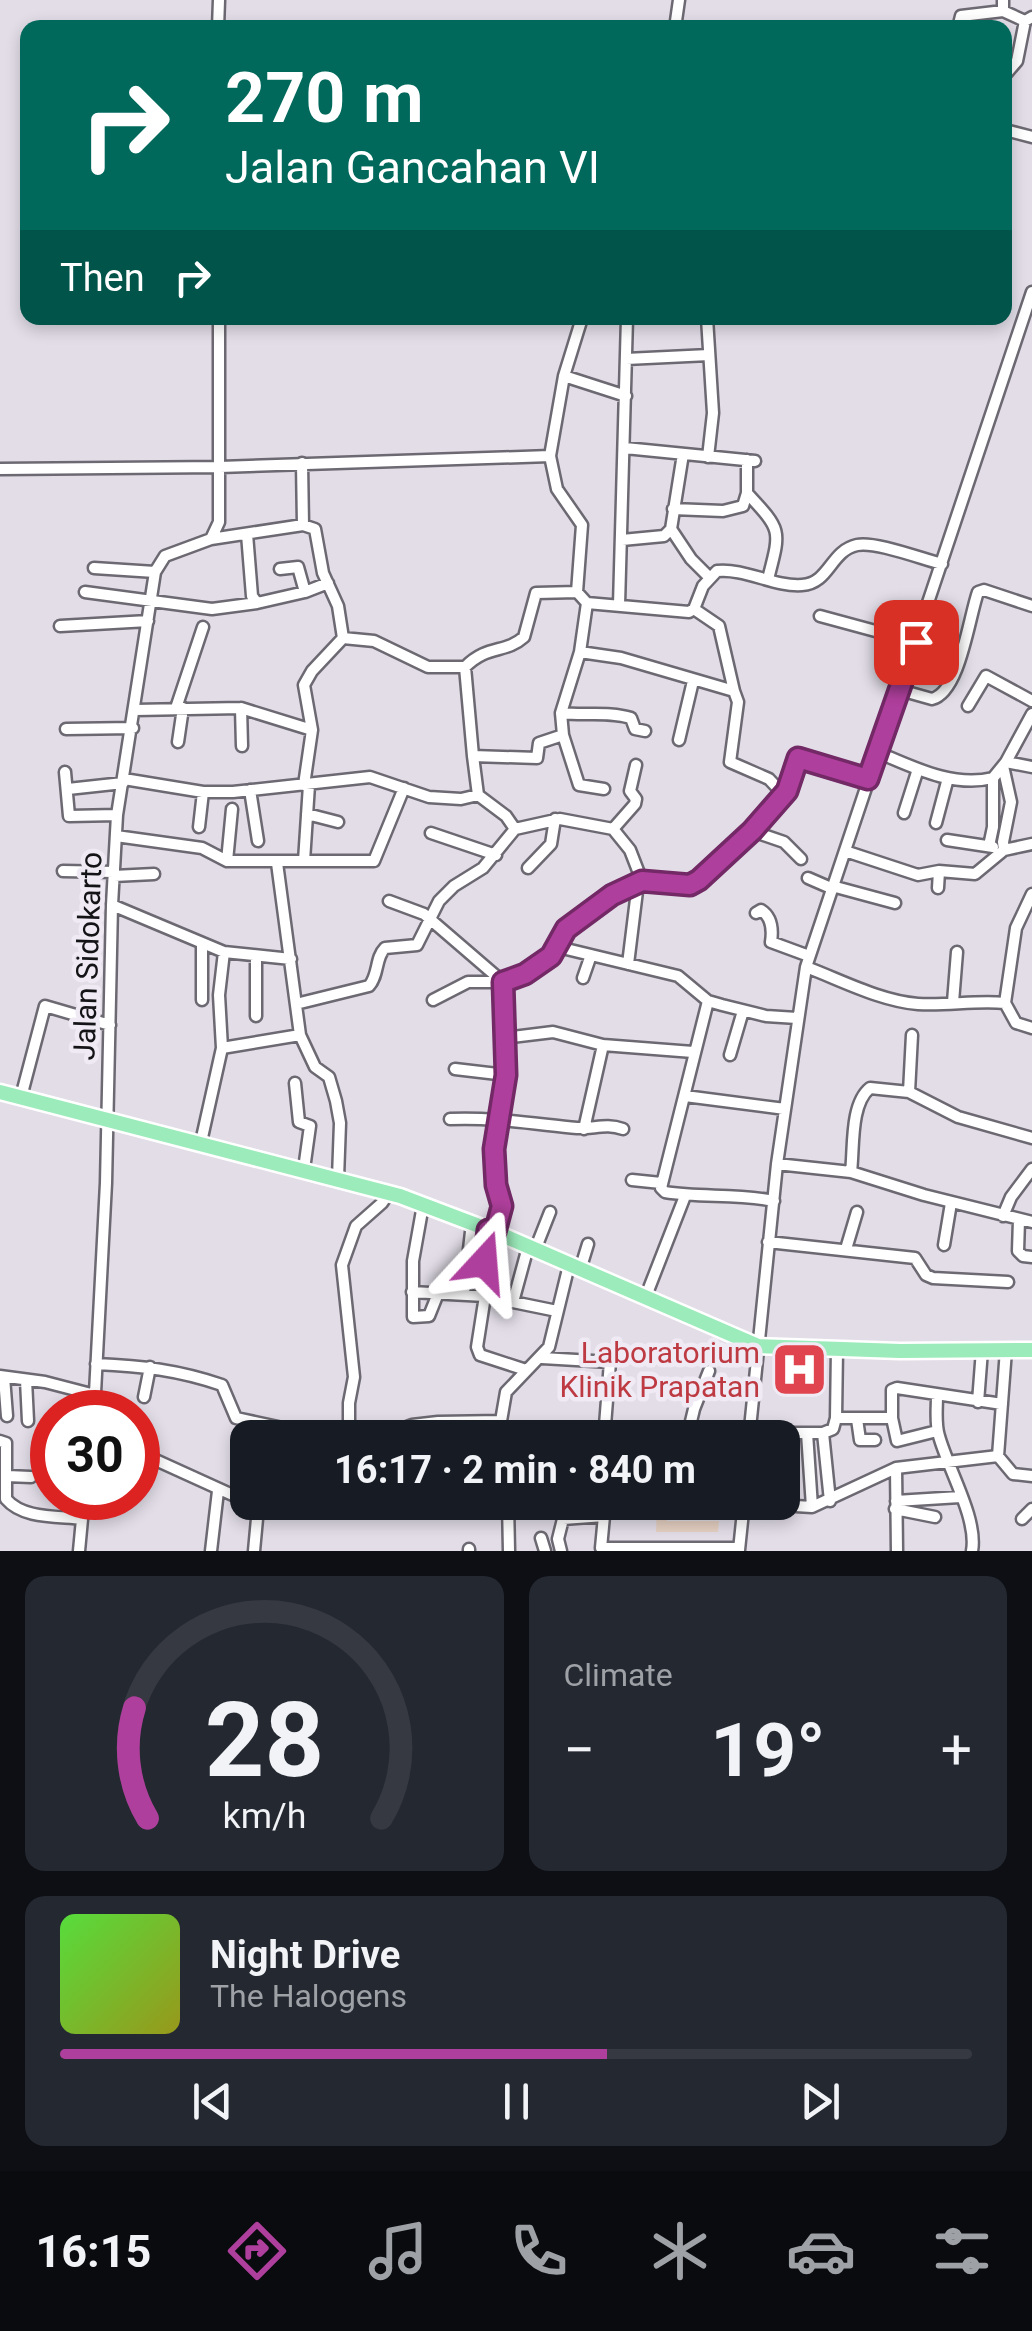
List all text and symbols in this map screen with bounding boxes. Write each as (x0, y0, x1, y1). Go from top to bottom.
text: 270 m (225, 57, 424, 139)
icon: right (60, 60, 190, 190)
text: Jalan Gancahan VI (225, 141, 600, 194)
icon: right (165, 250, 220, 305)
text: Then (60, 256, 145, 300)
pin (874, 600, 959, 685)
icon: arrive (889, 615, 944, 670)
street label: Jalan Sidokarto (66, 851, 109, 1061)
position arrow (432, 1210, 536, 1314)
place label: Laboratorium Klinik Prapatan (559, 1335, 760, 1404)
hospital icon: Laboratorium Klinik Prapatan (769, 1340, 829, 1400)
speed limit sign: 30 (30, 1390, 160, 1520)
text: 16:17 · 2 min · 840 m (334, 1448, 696, 1492)
text: Climate (564, 1656, 673, 1694)
text: 28 (205, 1680, 324, 1801)
text: 19° (710, 1706, 826, 1794)
text: − (564, 1718, 595, 1782)
text: + (941, 1718, 972, 1782)
text: km/h (222, 1795, 306, 1837)
text: Night Drive (210, 1933, 400, 1977)
text: The Halogens (210, 1977, 407, 2015)
icon: previous (185, 2074, 240, 2129)
icon: pause (489, 2074, 544, 2129)
icon: next (793, 2074, 848, 2129)
icon: directions (222, 2216, 292, 2286)
icon: music (363, 2216, 433, 2286)
icon: phone (504, 2216, 574, 2286)
icon: climate (645, 2216, 715, 2286)
icon: car (786, 2216, 856, 2286)
icon: filters (927, 2216, 997, 2286)
text: 16:15 (35, 2225, 151, 2278)

